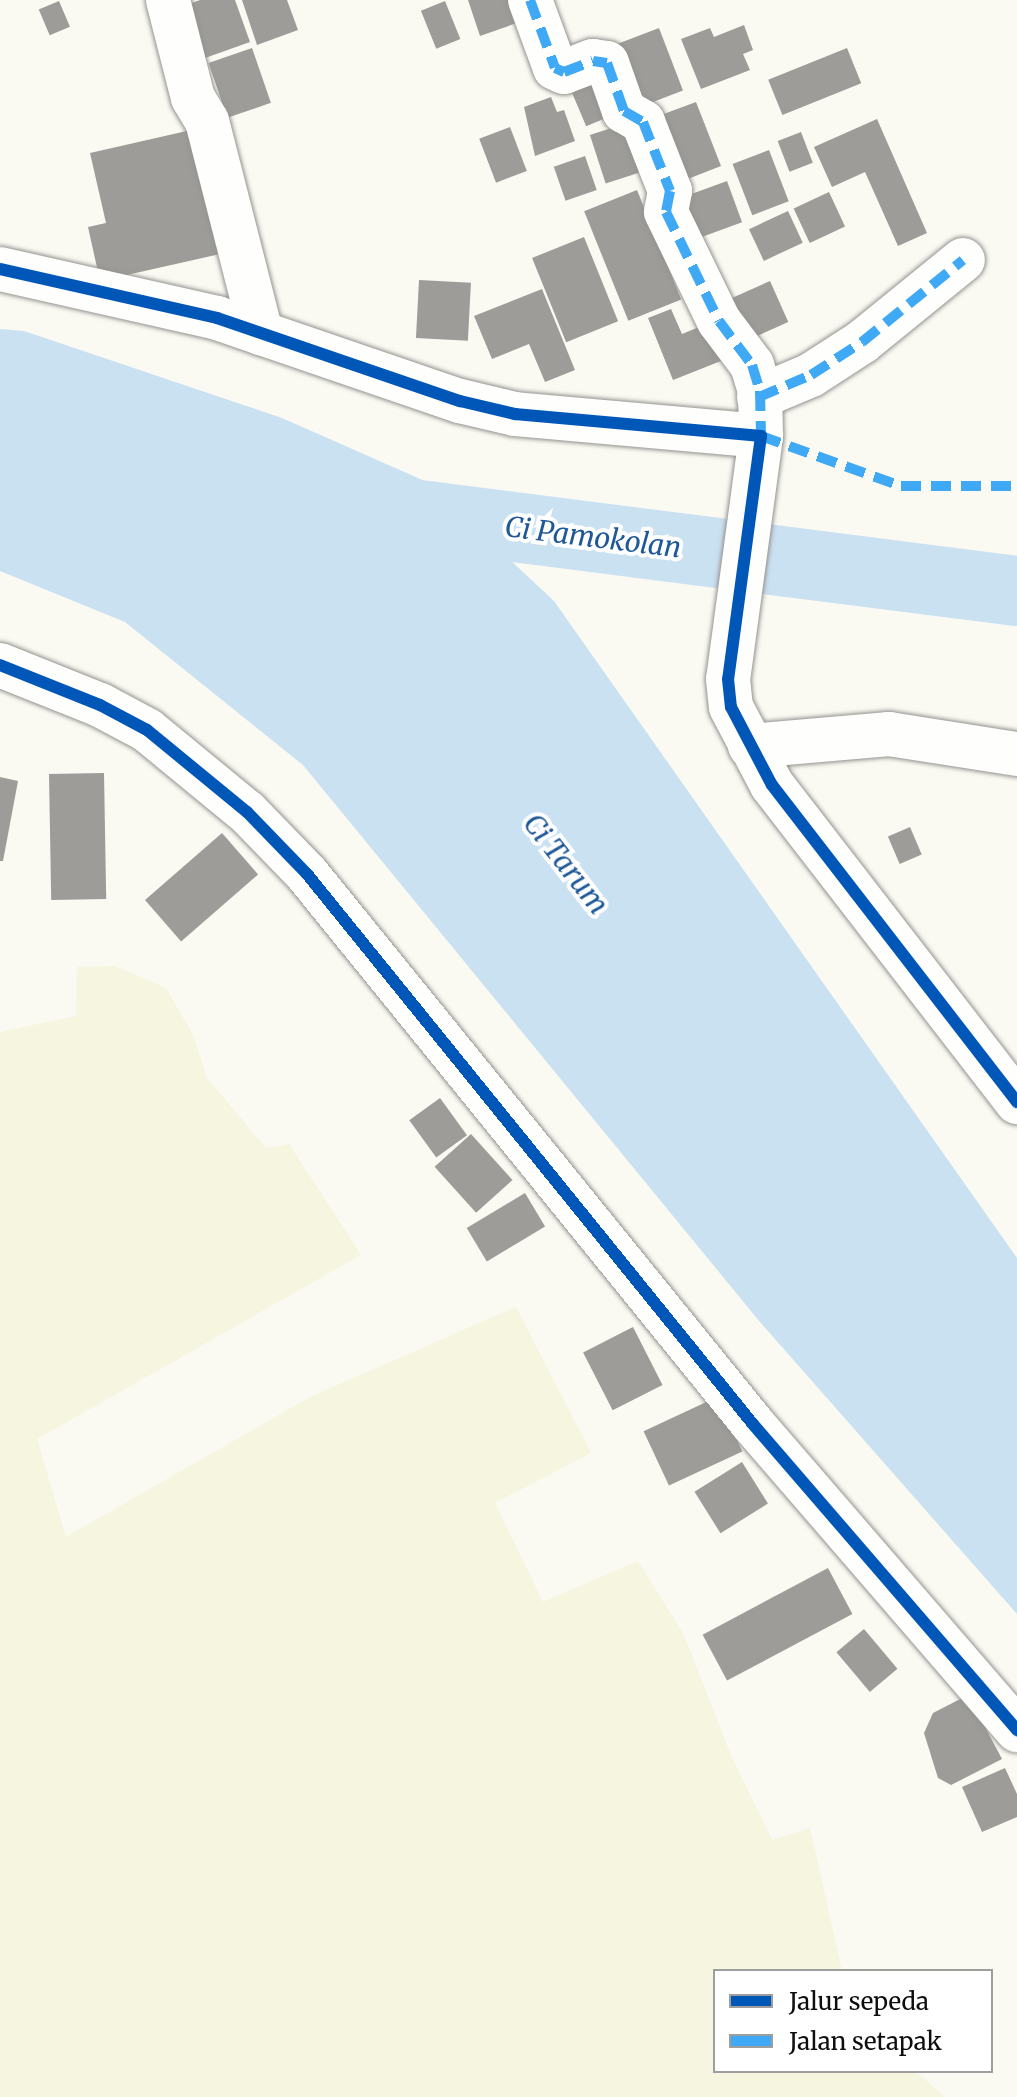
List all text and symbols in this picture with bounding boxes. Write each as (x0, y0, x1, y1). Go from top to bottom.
water label: Ci Pamokolan (503, 510, 683, 564)
water label: Ci Tarum (516, 807, 616, 921)
legend (713, 1969, 993, 2073)
text: Jalur sepeda (789, 1986, 929, 2017)
text: Jalan setapak (789, 2026, 942, 2057)

